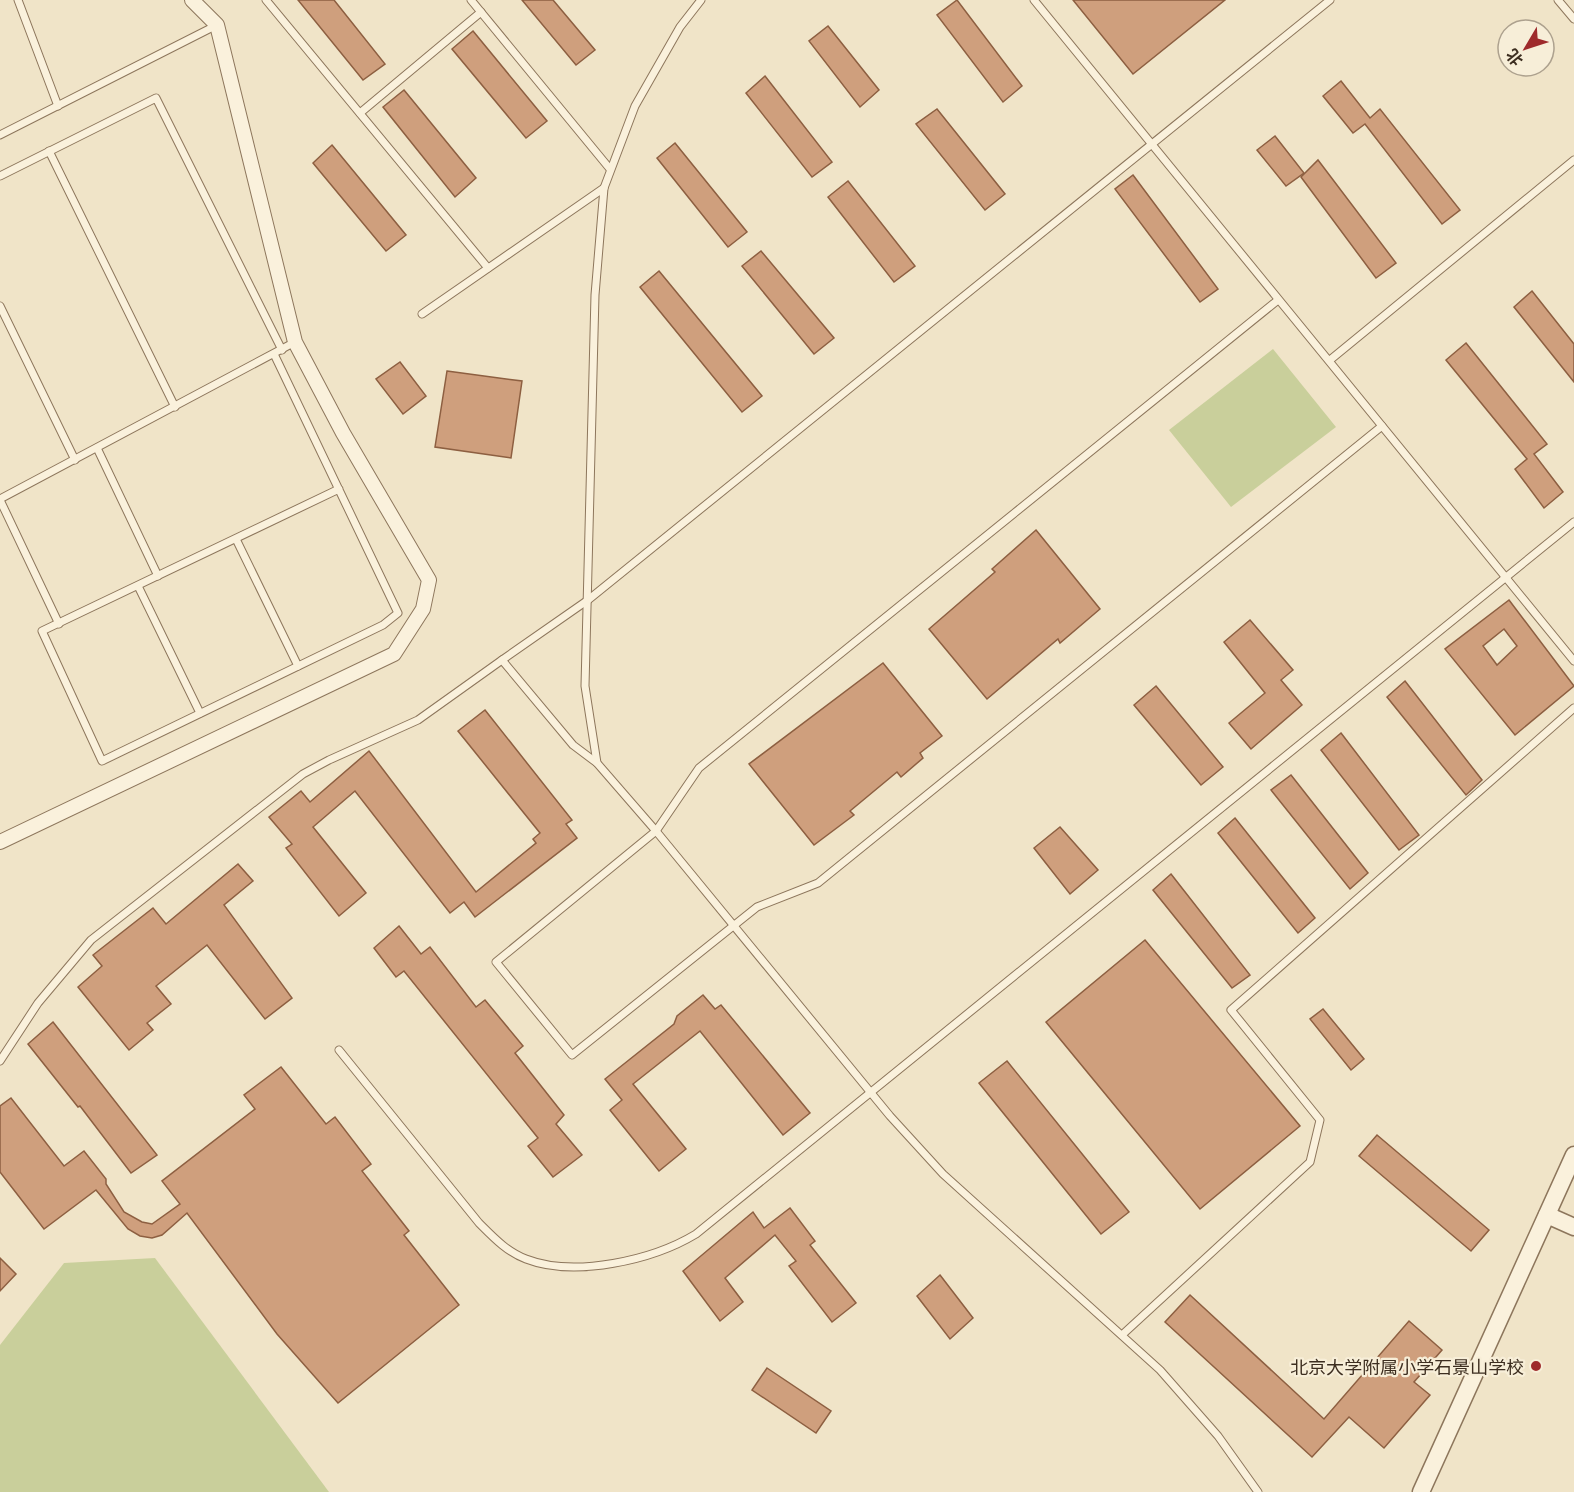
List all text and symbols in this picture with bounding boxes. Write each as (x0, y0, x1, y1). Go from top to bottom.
north arrow (1496, 18, 1556, 78)
text: 北 (1499, 44, 1528, 72)
place label: 北京大学附属小学石景山学校 (1290, 1353, 1524, 1380)
marker: 北京大学附属小学石景山学校 (1529, 1359, 1543, 1373)

